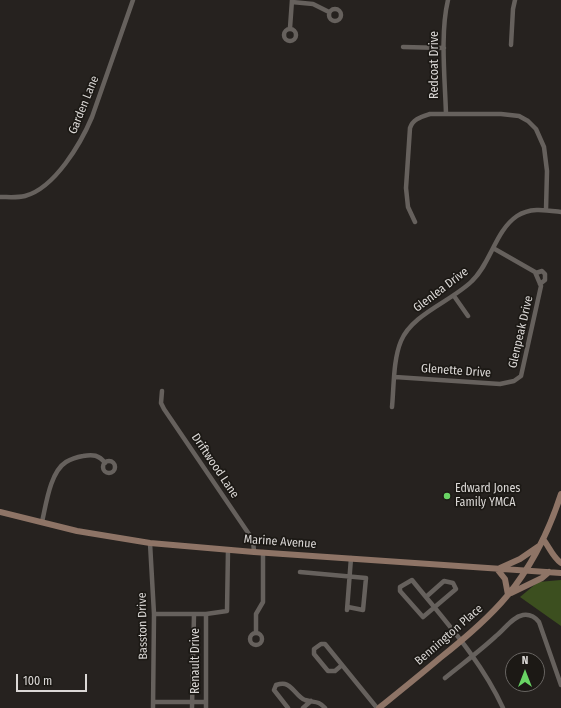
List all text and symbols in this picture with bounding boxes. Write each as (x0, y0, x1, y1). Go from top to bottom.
street label: Redcoat Drive (428, 31, 442, 99)
street label: Garden Lane (66, 74, 102, 136)
street label: Glenlea Drive (411, 265, 471, 315)
street label: Glenpeak Drive (506, 294, 536, 370)
street label: Glenette Drive (421, 361, 491, 381)
street label: Driftwood Lane (188, 431, 242, 501)
place label: Edward Jones Family YMCA (455, 482, 520, 510)
marker: Edward Jones Family YMCA (442, 491, 452, 501)
street label: Marine Avenue (243, 532, 317, 552)
street label: Basston Drive (135, 592, 151, 660)
street label: Bennington Place (412, 602, 486, 668)
street label: Renault Drive (189, 628, 203, 694)
north arrow (505, 652, 545, 692)
text: N (522, 654, 528, 667)
scale bar (18, 666, 89, 692)
text: 100 m (23, 674, 52, 688)

